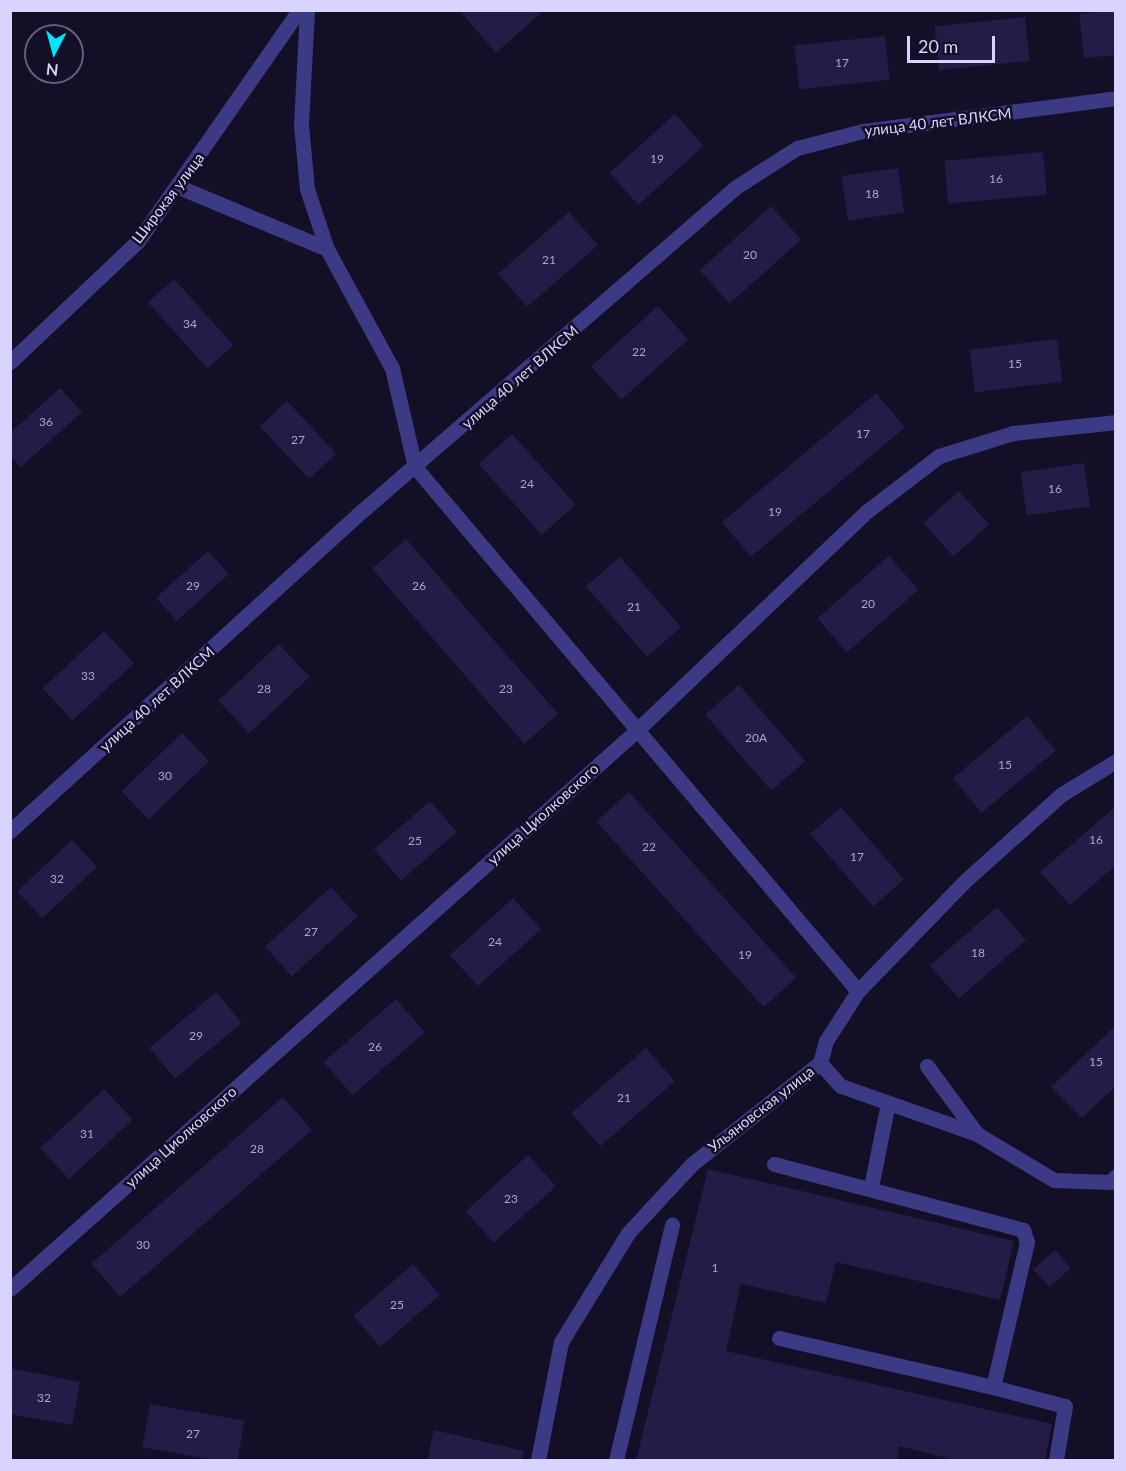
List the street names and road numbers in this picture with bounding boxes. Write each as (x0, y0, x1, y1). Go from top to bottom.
street label: улица 40 лет ВЛКСМ (863, 104, 1013, 140)
street label: Широкая улица (128, 149, 208, 247)
street label: улица 40 лет ВЛКСМ (458, 322, 582, 432)
street label: улица 40 лет ВЛКСМ (96, 643, 218, 755)
street label: улица Циолковского (484, 759, 602, 869)
street label: Ульяновская улица (704, 1062, 818, 1156)
street label: улица Циолковского (122, 1082, 240, 1192)

